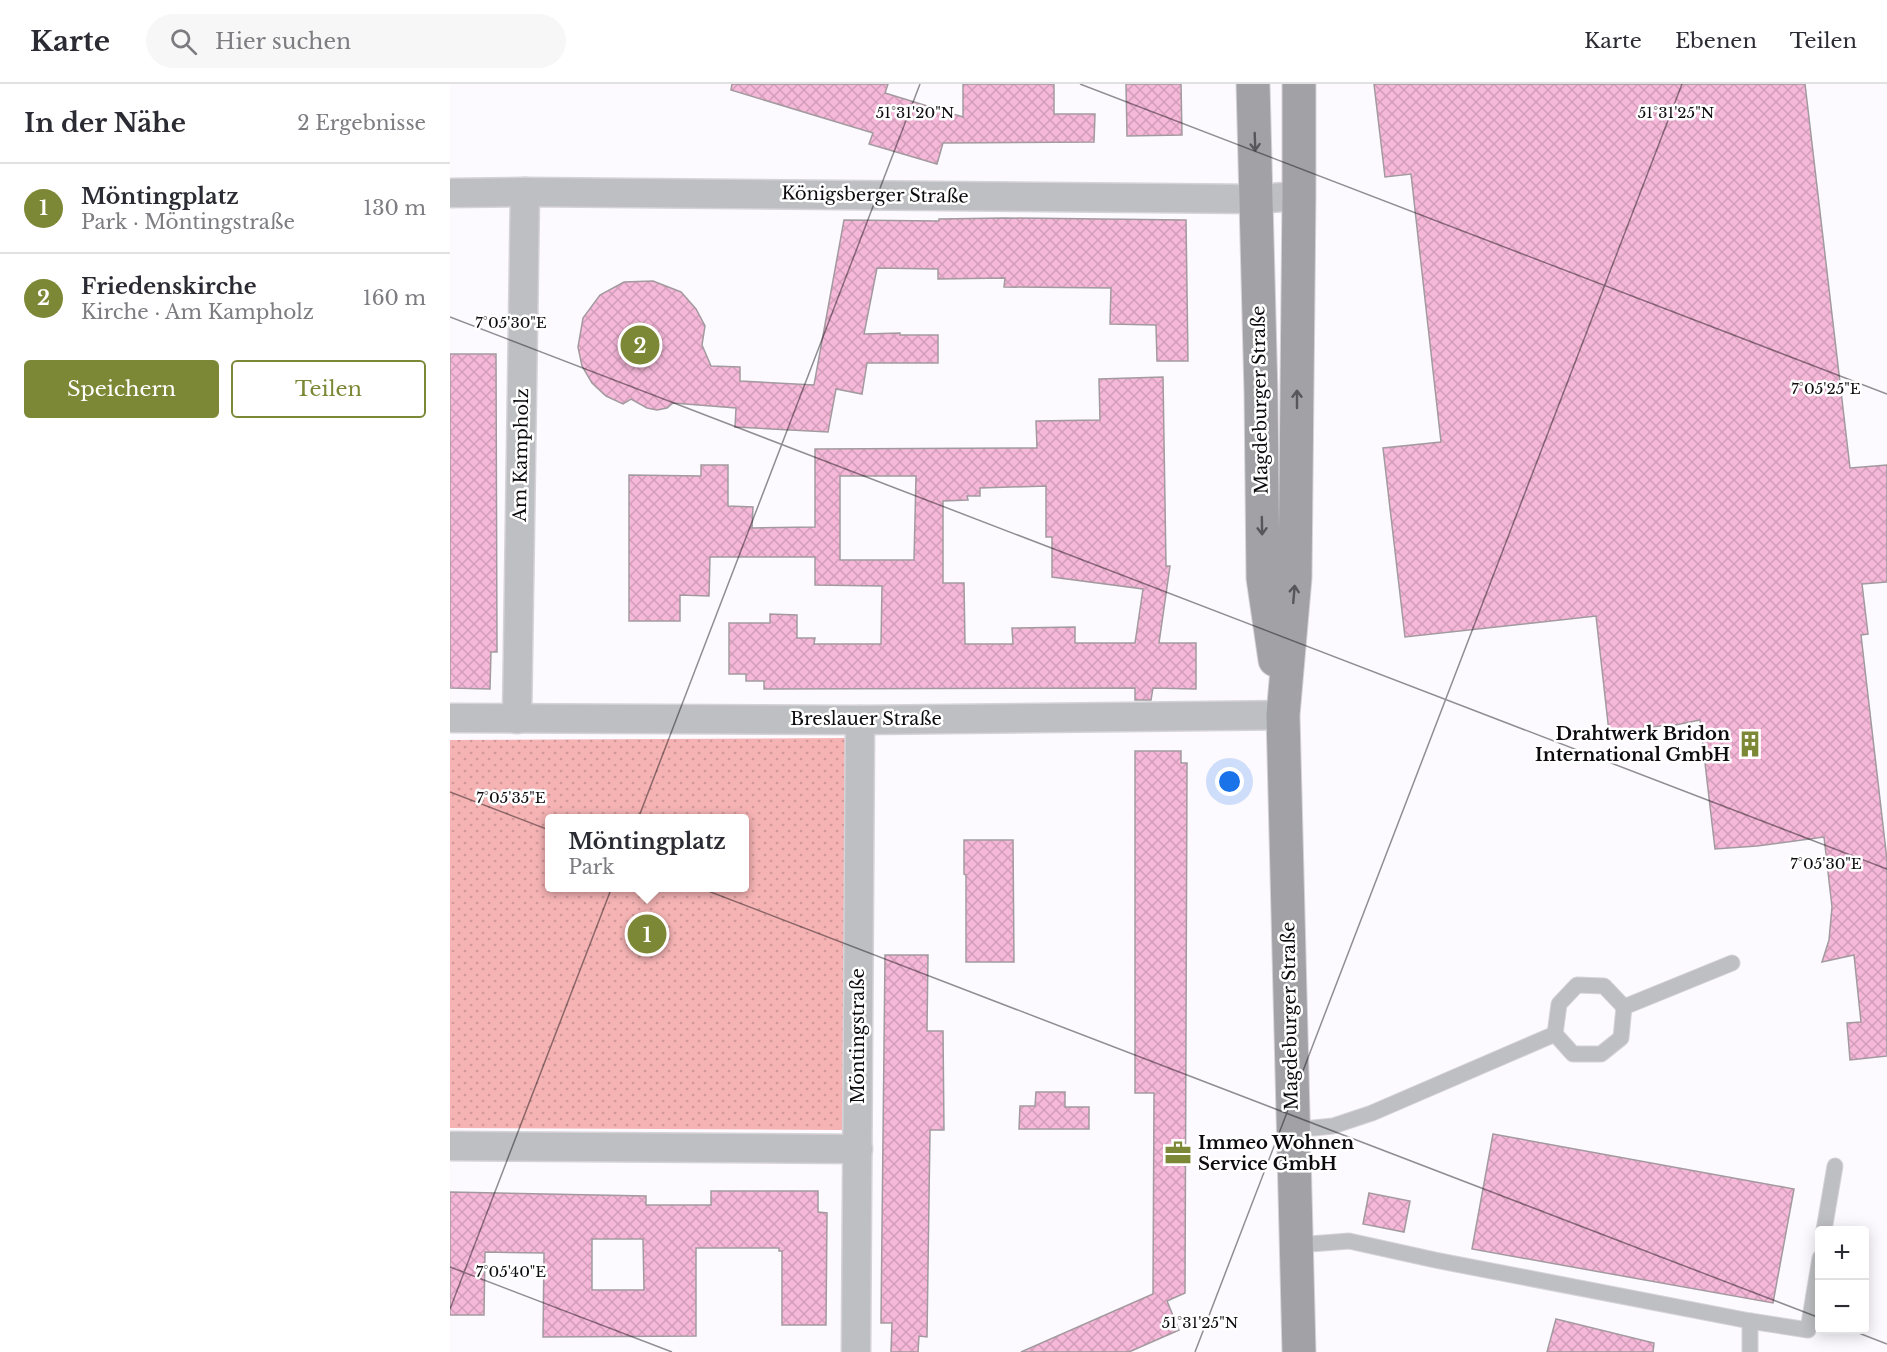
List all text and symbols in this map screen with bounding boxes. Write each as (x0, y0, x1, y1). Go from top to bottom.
search box (146, 14, 566, 68)
text: Karte (30, 24, 110, 59)
icon: search (167, 25, 200, 58)
text: Hier suchen (215, 28, 351, 55)
text: Karte (1584, 28, 1642, 54)
text: Ebenen (1675, 28, 1757, 54)
text: Teilen (1790, 28, 1857, 54)
text: 51°31'20"N (876, 103, 954, 122)
text: 51°31'25"N (1638, 103, 1714, 122)
text: In der Nähe (24, 107, 186, 139)
text: 2 Ergebnisse (297, 111, 426, 135)
one-way arrow (1249, 132, 1261, 152)
street label: Königsberger Straße (781, 182, 969, 208)
text: Möntingplatz (81, 183, 239, 210)
text: 1 (39, 196, 48, 220)
text: 130 m (363, 196, 426, 220)
text: Park · Möntingstraße (81, 210, 295, 234)
text: Friedenskirche (81, 273, 257, 300)
text: 2 (37, 286, 50, 310)
text: 160 m (363, 286, 426, 310)
text: Kirche · Am Kampholz (81, 300, 314, 324)
street label: Magdeburger Straße (1247, 305, 1273, 495)
text: 7°05'30"E (475, 313, 547, 332)
pin: 2 (620, 322, 660, 368)
button: Speichern (24, 360, 219, 418)
button: Teilen (231, 360, 426, 418)
text: 7°05'25"E (1791, 379, 1861, 398)
street label: Am Kampholz (509, 388, 533, 523)
one-way arrow (1291, 390, 1302, 410)
one-way arrow (1256, 516, 1268, 536)
one-way arrow (1289, 585, 1300, 604)
street label: Breslauer Straße (790, 708, 942, 730)
place label: Drahtwerk Bridon International GmbH (1535, 723, 1730, 766)
building icon: Drahtwerk Bridon International GmbH (1735, 729, 1765, 759)
your location (1215, 767, 1244, 796)
text: 7°05'35"E (476, 788, 546, 807)
popup (545, 814, 749, 892)
text: Möntingplatz (568, 828, 726, 855)
text: 7°05'30"E (1790, 854, 1862, 873)
text: Park (568, 855, 615, 879)
pin: 1 (628, 912, 666, 956)
street label: Magdeburger Straße (1277, 921, 1303, 1111)
street label: Möntingstraße (847, 968, 869, 1104)
place label: Immeo Wohnen Service GmbH (1198, 1132, 1354, 1175)
office icon: Immeo Wohnen Service GmbH (1163, 1138, 1193, 1168)
map controls (1815, 1226, 1869, 1334)
button: + (1815, 1226, 1869, 1280)
text: 7°05'40"E (476, 1262, 546, 1281)
button: − (1815, 1280, 1869, 1334)
text: 51°31'25"N (1162, 1313, 1238, 1332)

